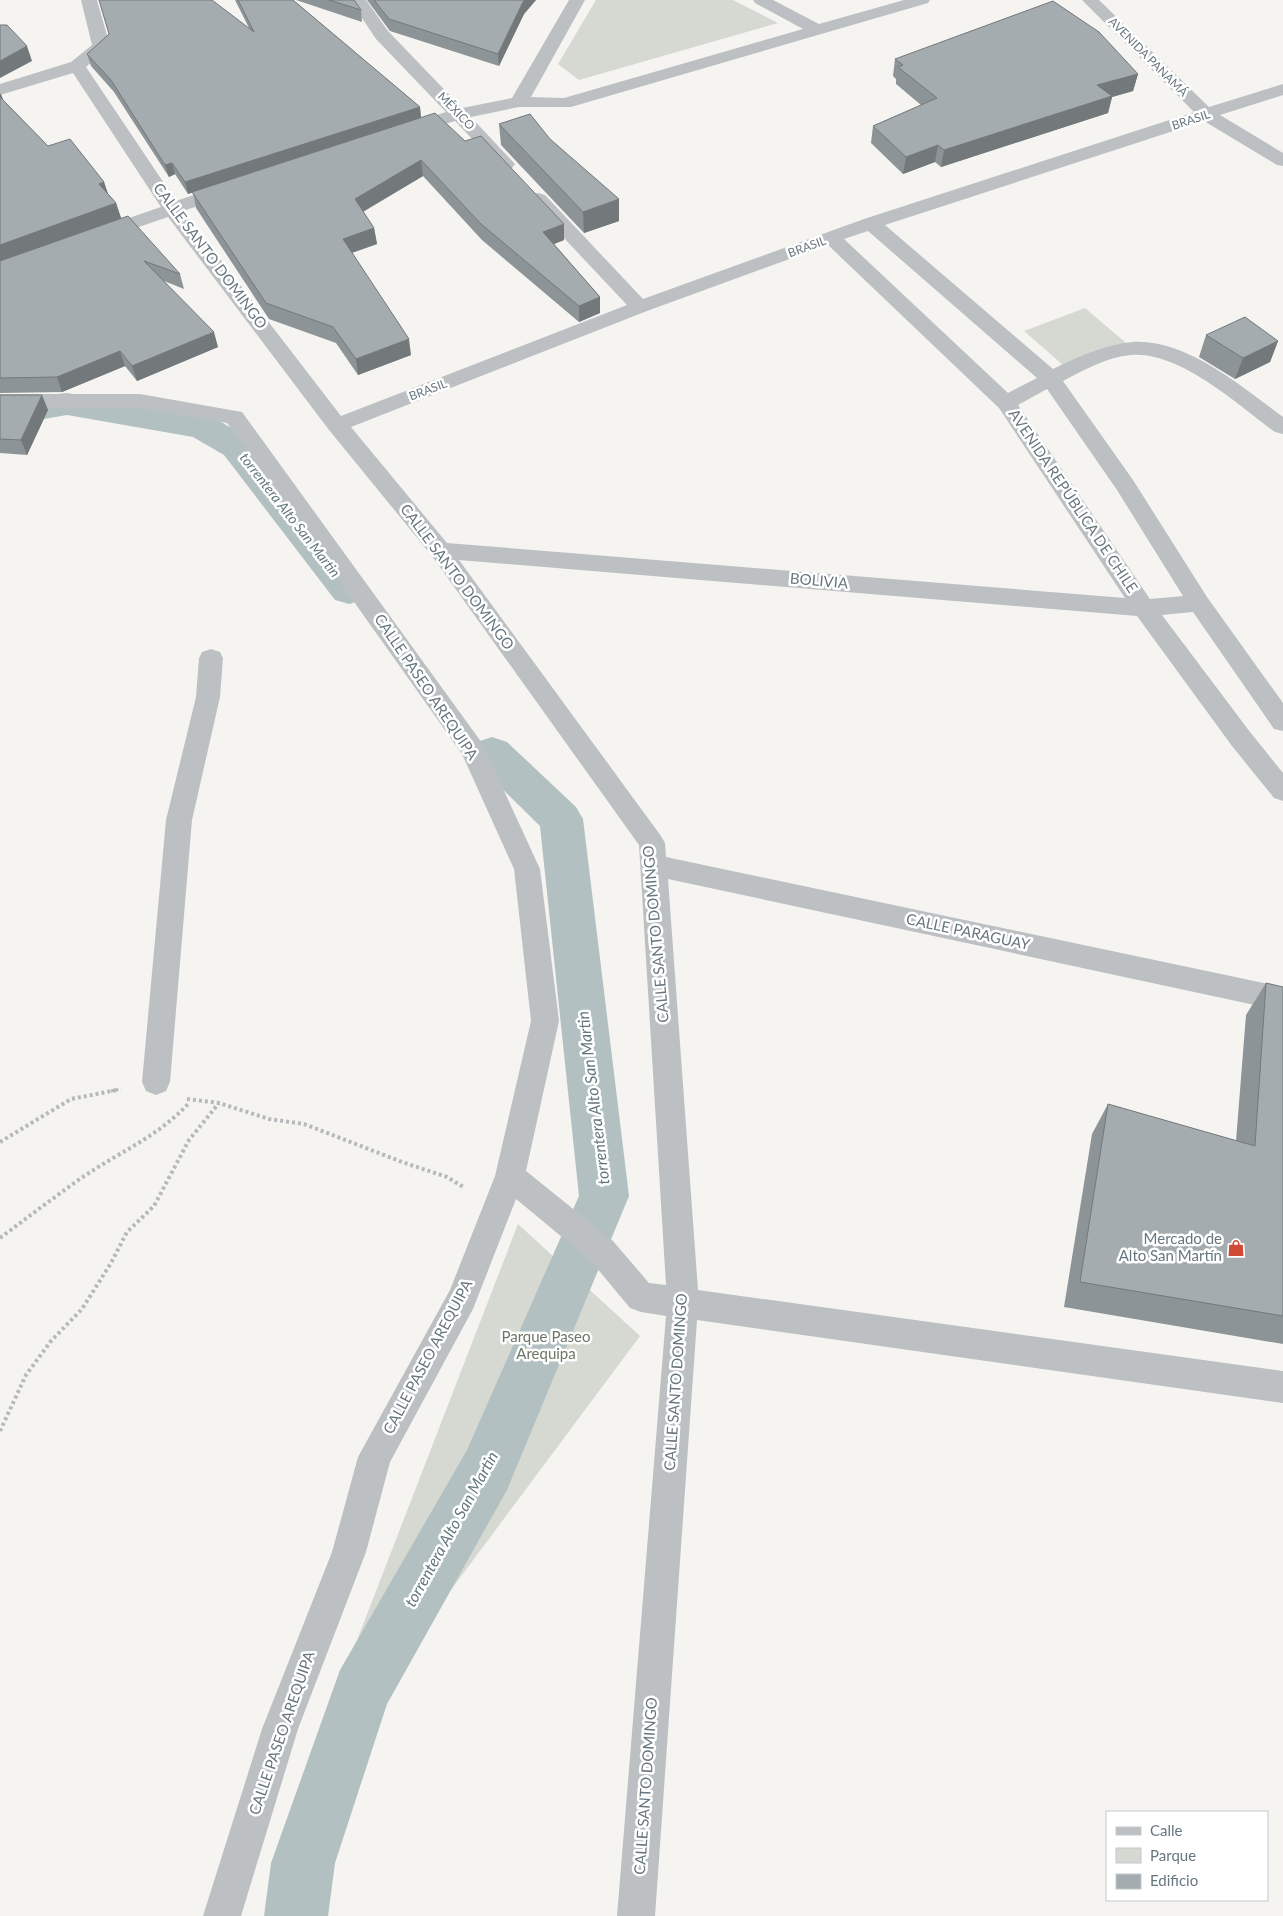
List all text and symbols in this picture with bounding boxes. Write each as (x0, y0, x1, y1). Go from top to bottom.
street label: AVENIDA PANAMÁ (1106, 14, 1192, 100)
street label: MÉXICO (435, 89, 478, 133)
street label: BRASIL (1170, 106, 1212, 133)
street label: CALLE SANTO DOMINGO (150, 179, 271, 332)
street label: BRASIL (786, 233, 828, 260)
street label: BRASIL (407, 375, 449, 404)
street label: AVENIDA REPÚBLICA DE CHILE (1006, 405, 1142, 596)
water label: torrentera Alto San Martin (237, 449, 344, 580)
street label: CALLE SANTO DOMINGO (397, 500, 518, 653)
street label: BOLIVIA (789, 569, 850, 592)
street label: CALLE PASEO AREQUIPA (371, 610, 483, 763)
street label: CALLE SANTO DOMINGO (638, 845, 672, 1023)
street label: CALLE PARAGUAY (905, 909, 1032, 953)
water label: torrentera Alto San Martin (572, 1010, 613, 1186)
place label: Mercado de Alto San Martín (1119, 1229, 1222, 1264)
shop icon: Mercado de Alto San Martín (1226, 1238, 1246, 1258)
street label: CALLE PASEO AREQUIPA (379, 1276, 476, 1437)
street label: CALLE SANTO DOMINGO (660, 1293, 690, 1471)
park label: Parque Paseo Arequipa (501, 1327, 591, 1362)
water label: torrentera Alto San Martin (400, 1448, 501, 1610)
street label: CALLE PASEO AREQUIPA (245, 1648, 318, 1817)
street label: CALLE SANTO DOMINGO (630, 1697, 660, 1875)
legend (1106, 1811, 1268, 1901)
text: Calle (1150, 1821, 1183, 1839)
text: Parque (1150, 1846, 1196, 1864)
text: Edificio (1150, 1871, 1198, 1889)

